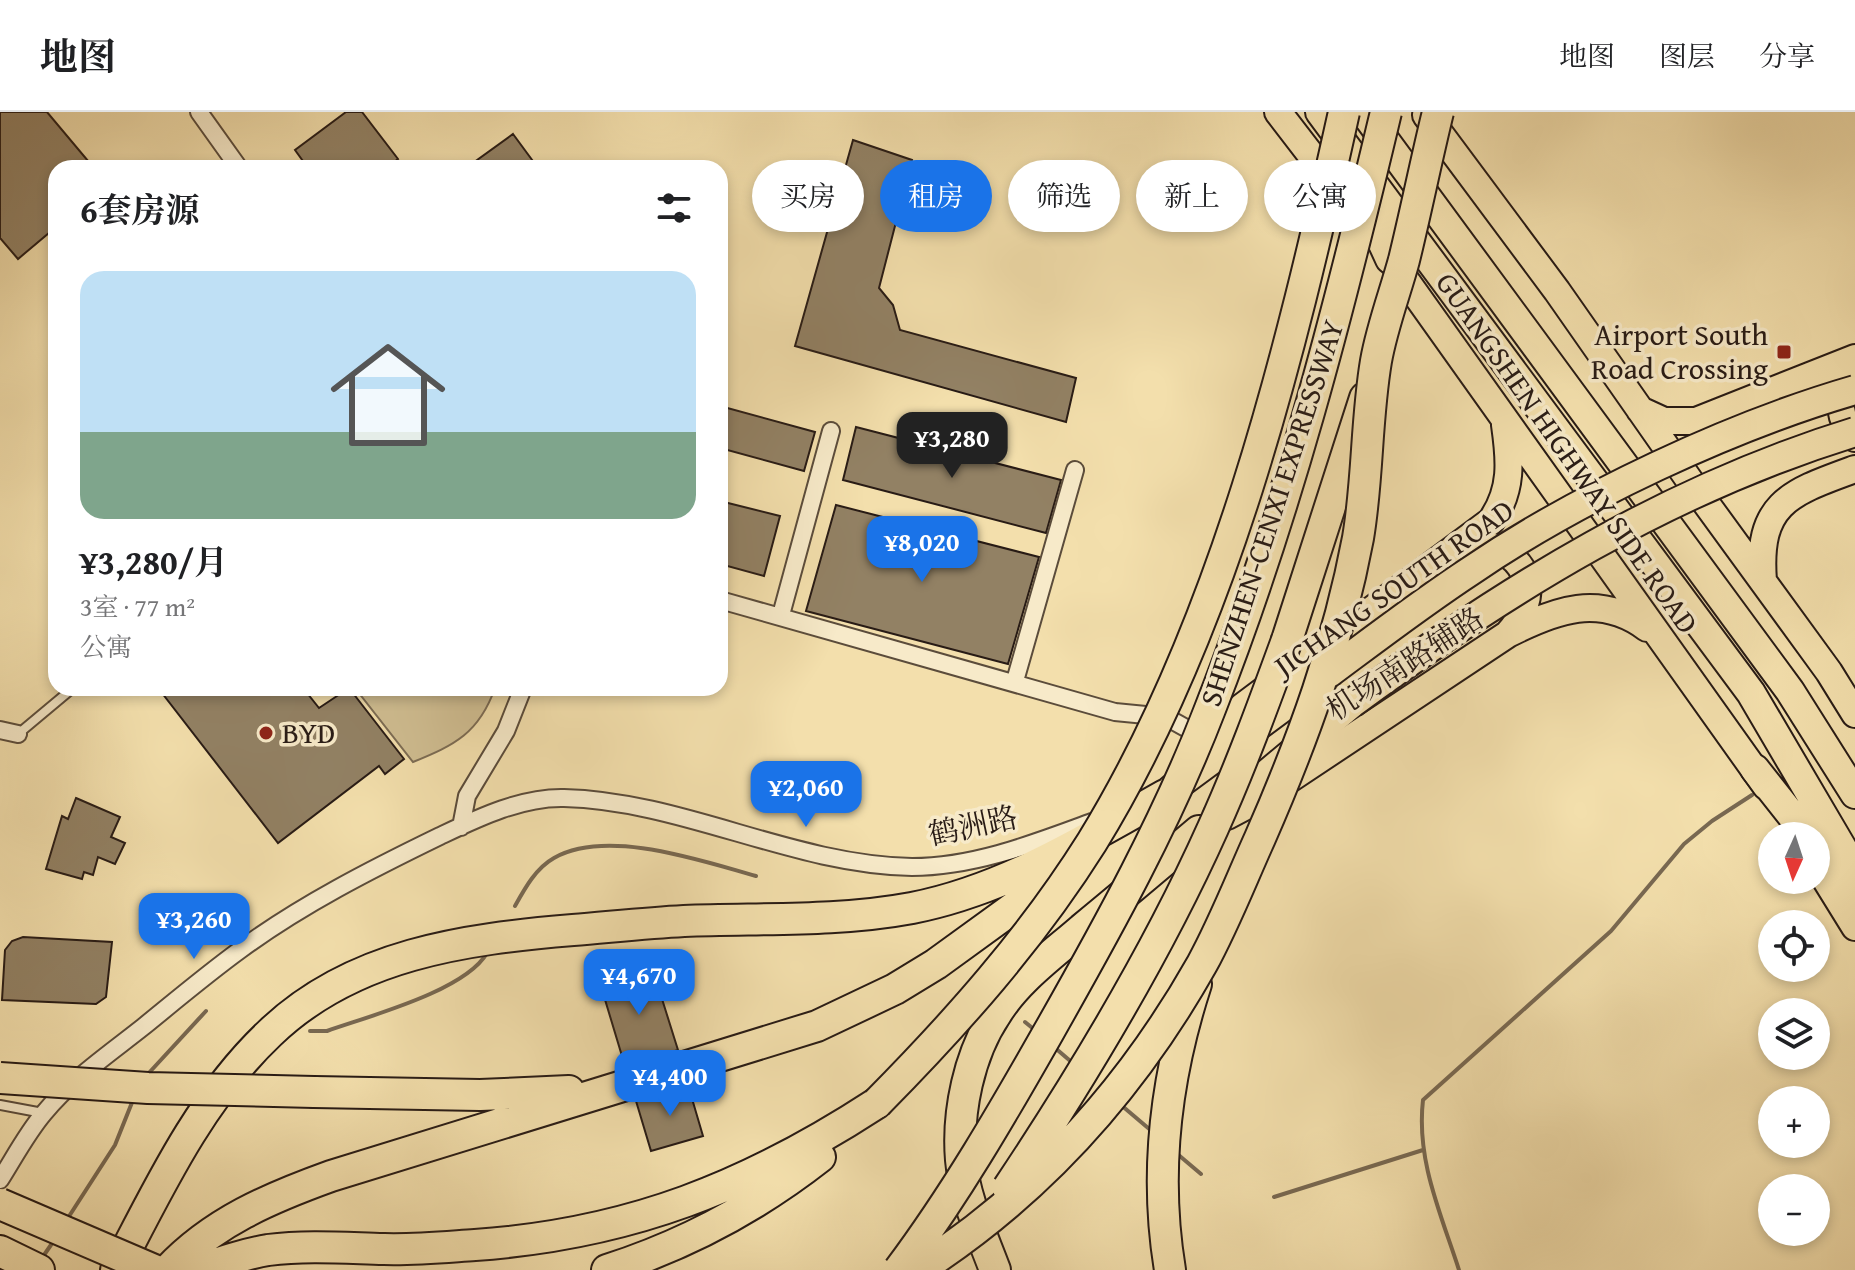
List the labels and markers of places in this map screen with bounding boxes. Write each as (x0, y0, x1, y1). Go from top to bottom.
place label: Airport South Road Crossing (1591, 312, 1768, 390)
marker: Airport South Road Crossing (1775, 343, 1793, 361)
pin: ¥3,280 (887, 412, 1017, 480)
pin: ¥8,020 (857, 516, 987, 584)
place label: BYD (282, 710, 335, 754)
marker: BYD (257, 724, 275, 742)
pin: ¥2,060 (741, 761, 871, 829)
pin: ¥3,260 (129, 893, 259, 961)
pin: ¥4,670 (574, 949, 704, 1017)
pin: ¥4,400 (605, 1050, 735, 1118)

